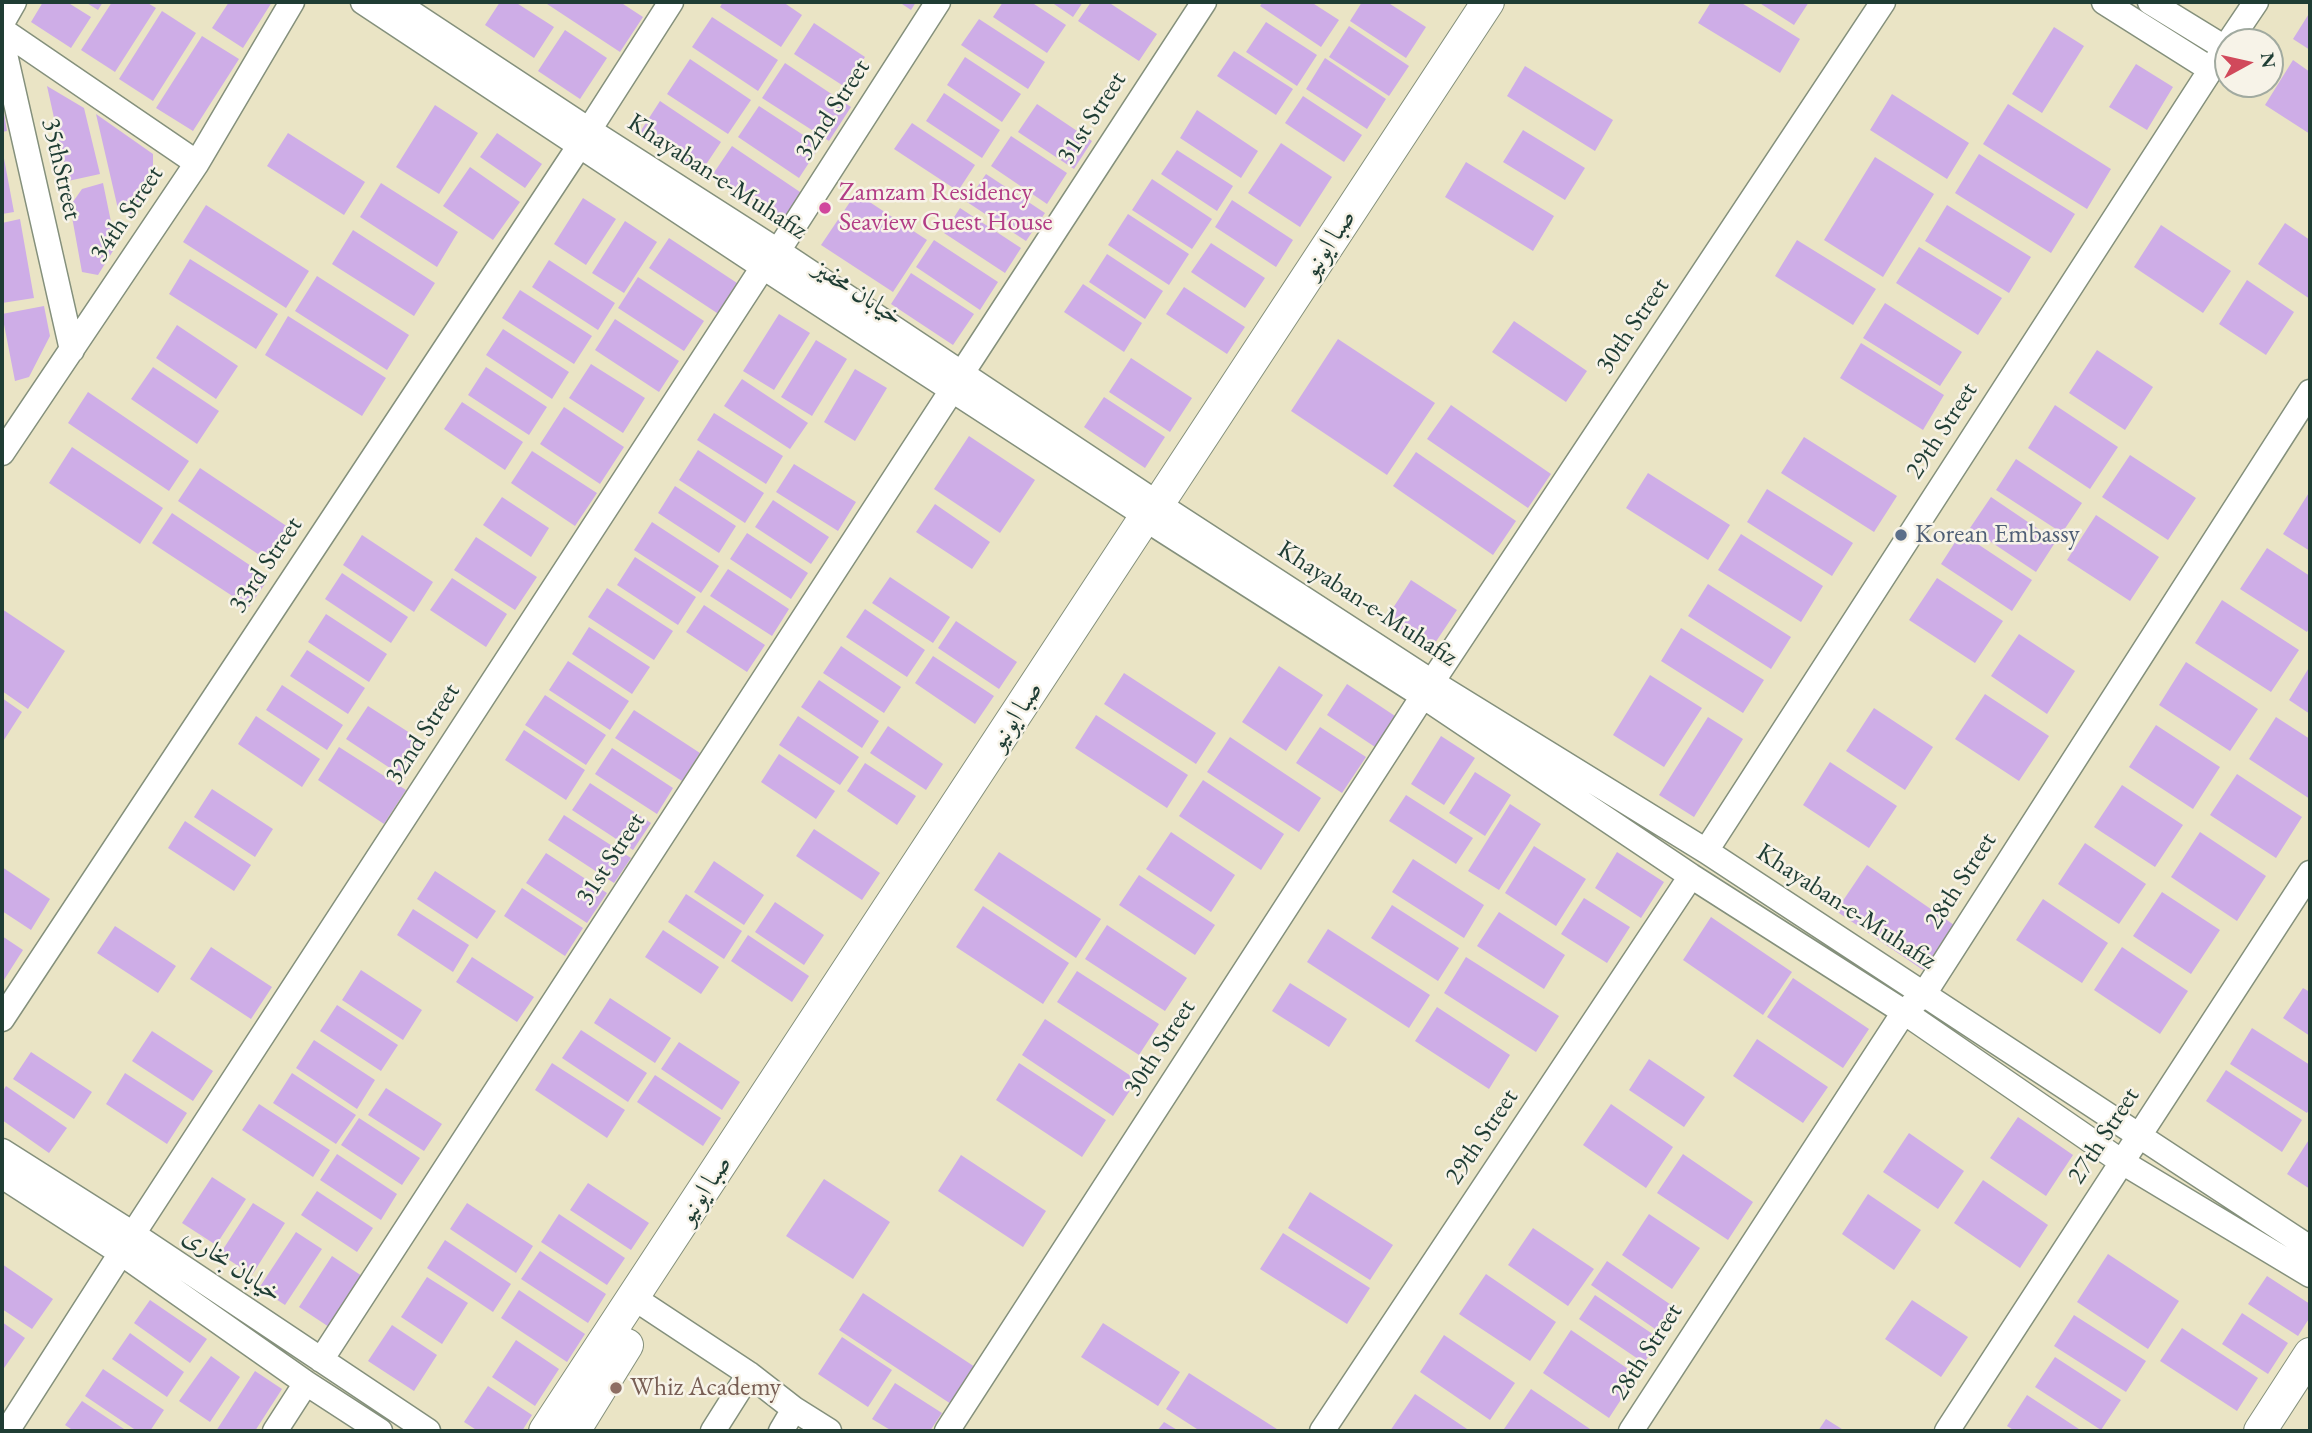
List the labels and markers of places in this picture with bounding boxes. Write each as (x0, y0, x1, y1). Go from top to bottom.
place label: Zamzam Residency Seaview Guest House (839, 177, 1053, 238)
marker: Zamzam Residency Seaview Guest House (817, 200, 833, 216)
place label: Korean Embassy (1915, 519, 2080, 551)
marker: Korean Embassy (1893, 527, 1909, 543)
place label: Whiz Academy (630, 1372, 781, 1404)
marker: Whiz Academy (608, 1380, 624, 1396)

